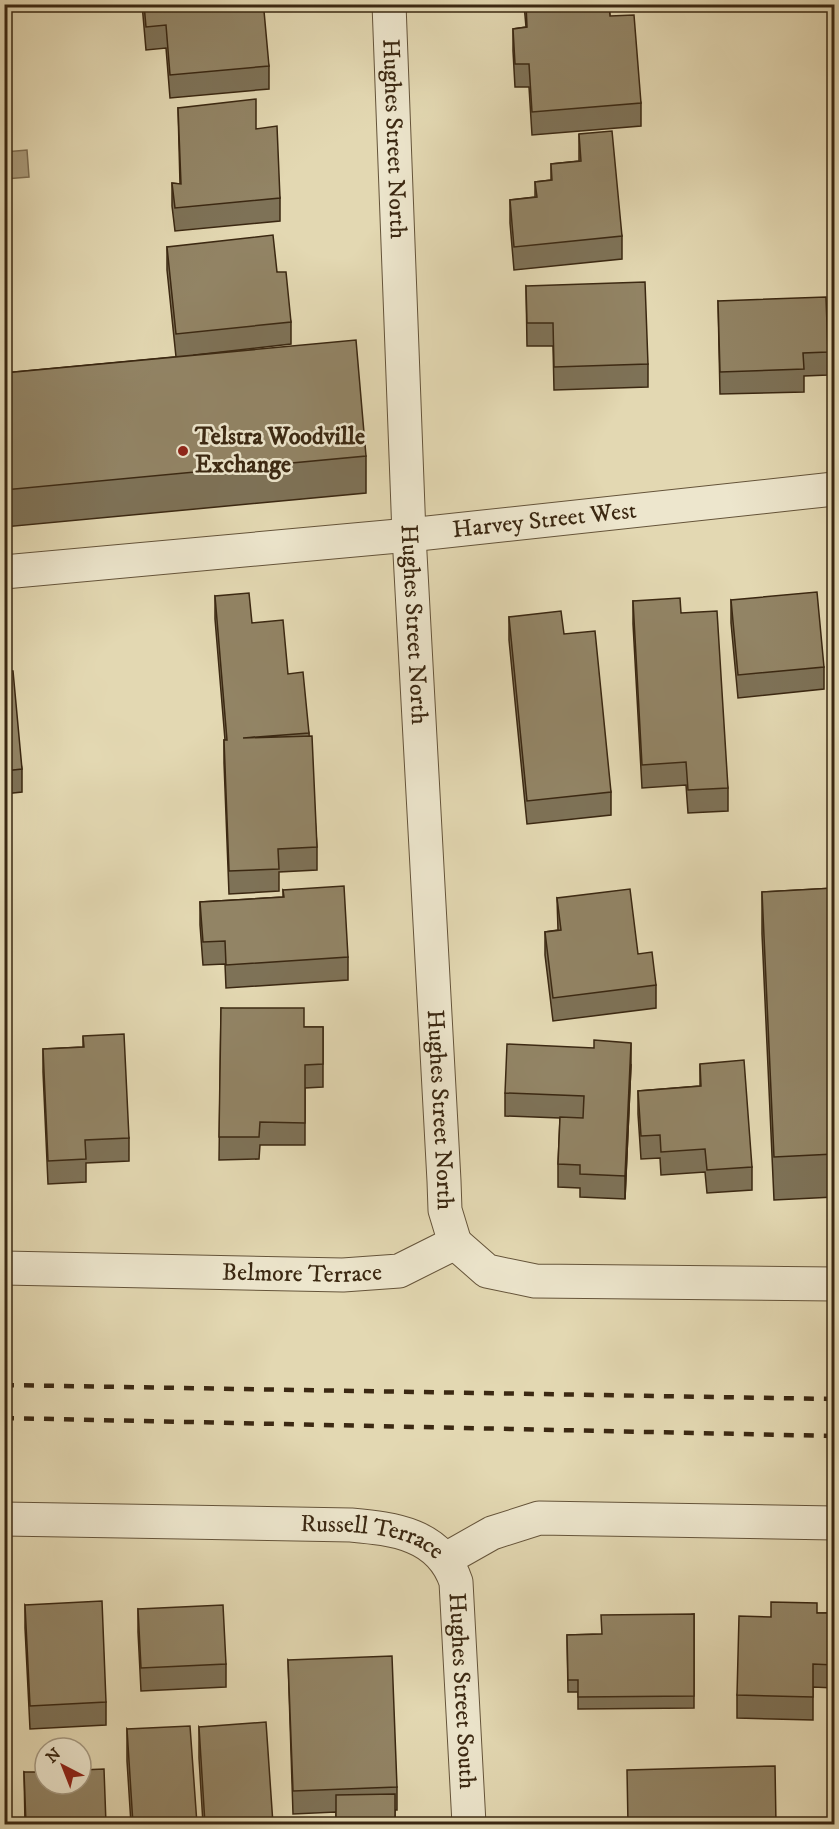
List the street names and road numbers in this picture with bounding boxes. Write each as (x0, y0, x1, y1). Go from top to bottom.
street label: Hughes Street North (375, 38, 413, 240)
street label: Harvey Street West (451, 495, 638, 545)
street label: Hughes Street North (394, 524, 434, 726)
street label: Hughes Street North (420, 1009, 460, 1211)
street label: Belmore Terrace (222, 1257, 383, 1290)
street label: Russell Terrace (300, 1509, 451, 1566)
street label: Hughes Street South (442, 1592, 482, 1790)

